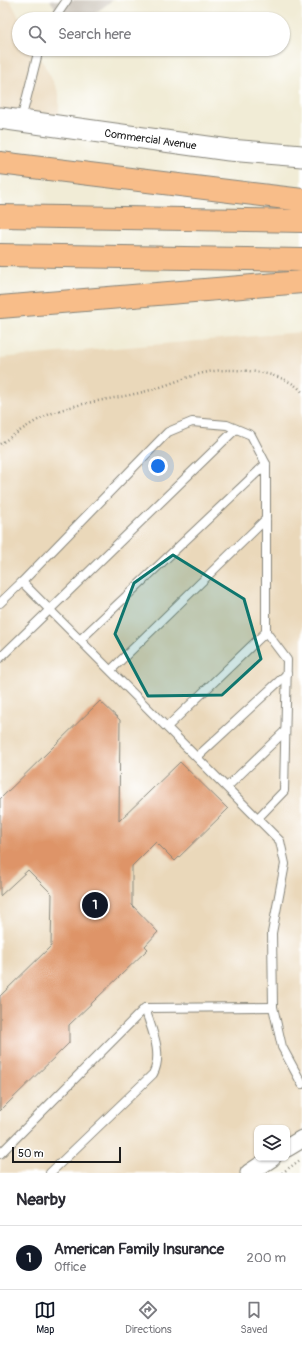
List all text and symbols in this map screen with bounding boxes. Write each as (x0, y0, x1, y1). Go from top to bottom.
search box (12, 12, 290, 56)
icon: search (26, 23, 48, 45)
text: Search here (58, 25, 131, 44)
street label: Commercial Avenue (104, 127, 198, 152)
your location (148, 456, 168, 476)
pin: 1 (82, 890, 108, 920)
map controls (254, 1125, 290, 1161)
button: layers (254, 1125, 290, 1161)
scale bar (12, 1145, 121, 1164)
text: 50 m (18, 1147, 44, 1160)
text: Nearby (16, 1189, 65, 1210)
text: American Family Insurance (54, 1240, 224, 1259)
text: 1 (26, 1250, 32, 1266)
text: 200 m (247, 1250, 286, 1266)
text: Office (54, 1259, 86, 1275)
tab: Map (34, 1299, 56, 1336)
tab: Directions (125, 1299, 172, 1336)
tab: Saved (240, 1299, 268, 1336)

